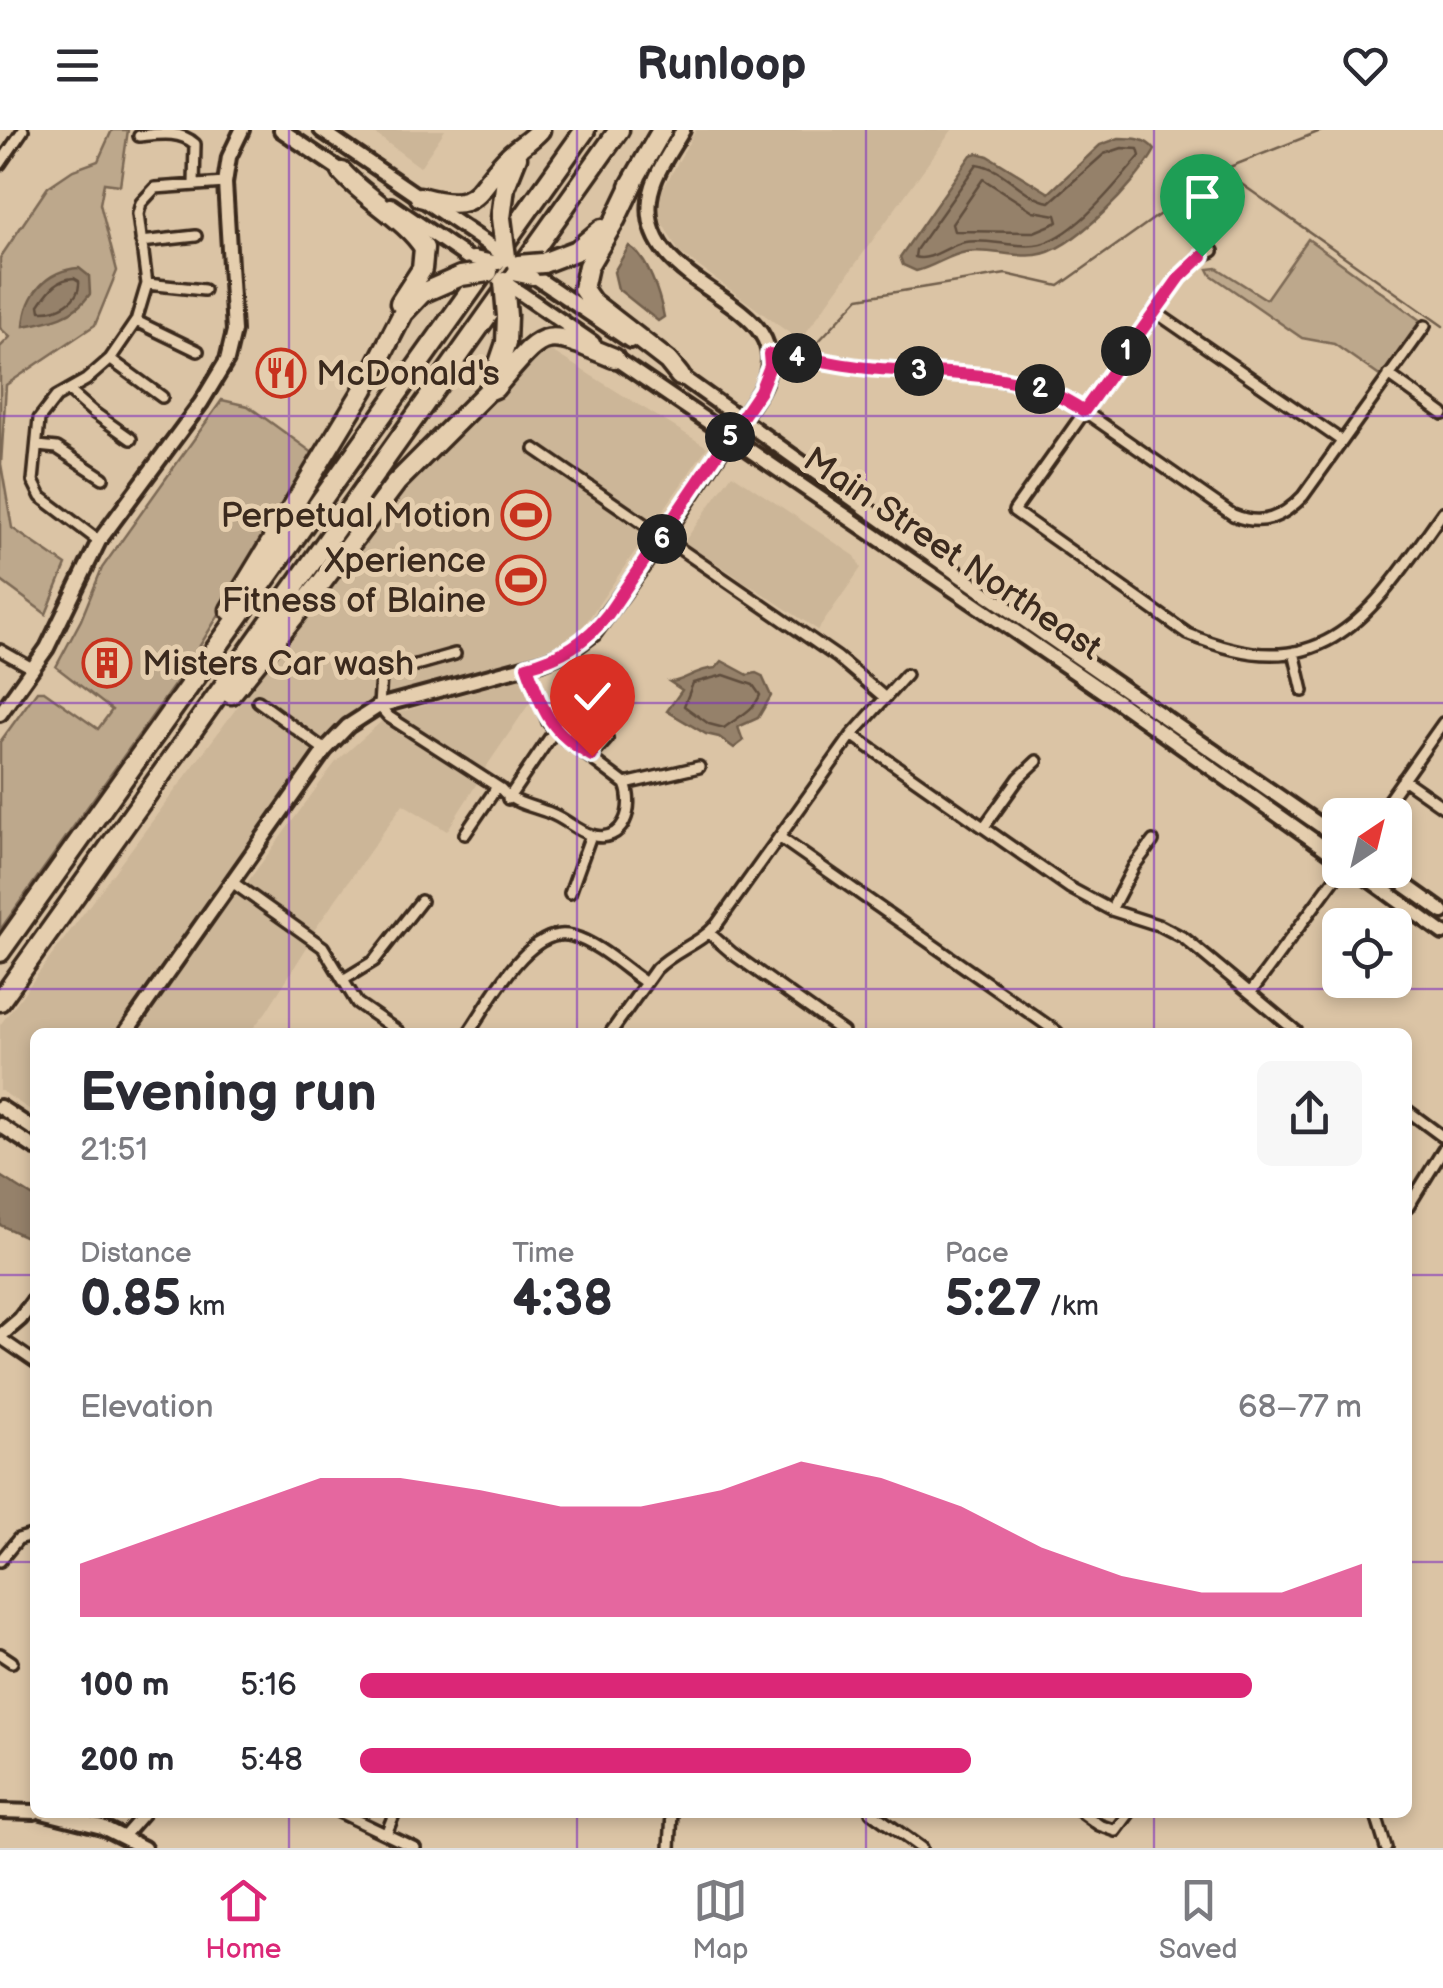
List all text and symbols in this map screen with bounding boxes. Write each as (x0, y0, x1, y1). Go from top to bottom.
icon: menu (50, 38, 105, 93)
text: Runloop (637, 38, 806, 93)
icon: heart (1338, 38, 1393, 93)
pin (1160, 154, 1245, 257)
icon: arrive (1175, 169, 1230, 224)
pin: 1 (1101, 326, 1151, 376)
pin: 4 (772, 333, 822, 383)
text: 1 (1120, 334, 1132, 367)
text: 4 (789, 341, 805, 374)
pin: 3 (894, 346, 944, 396)
restaurant icon: McDonald's (255, 347, 307, 399)
place label: McDonald's (316, 353, 500, 396)
text: 3 (911, 354, 927, 387)
pin: 2 (1015, 364, 1065, 414)
text: 2 (1032, 372, 1048, 405)
pin: 5 (705, 412, 755, 462)
text: 5 (722, 420, 738, 453)
street label: Main Street Northeast (795, 438, 1110, 670)
sports icon: Perpetual Motion (500, 489, 552, 541)
place label: Perpetual Motion (221, 495, 491, 538)
pin: 6 (637, 514, 687, 564)
text: 6 (654, 522, 670, 555)
place label: Xperience Fitness of Blaine (222, 540, 486, 623)
sports icon: Xperience Fitness of Blaine (495, 554, 547, 606)
building icon: Misters Car wash (81, 637, 133, 689)
place label: Misters Car wash (142, 643, 414, 686)
pin (550, 654, 635, 757)
icon: check (565, 669, 620, 724)
north arrow (1322, 798, 1412, 888)
map controls (1322, 798, 1412, 998)
button: locate (1322, 908, 1412, 998)
text: Evening run (80, 1060, 377, 1127)
button: share (1257, 1061, 1362, 1166)
text: 21:51 (80, 1131, 148, 1170)
text: Distance (80, 1237, 192, 1270)
text: Time (512, 1237, 574, 1270)
text: Pace (945, 1237, 1009, 1270)
text: 0.85 (80, 1270, 181, 1330)
text: 4:38 (512, 1270, 613, 1330)
text: 5:27 (945, 1270, 1042, 1330)
text: km (181, 1290, 226, 1323)
text: /km (1042, 1290, 1099, 1323)
text: Elevation (80, 1388, 213, 1427)
text: 68–77 m (1238, 1388, 1362, 1427)
text: 100 m (80, 1666, 169, 1705)
text: 5:16 (240, 1666, 297, 1705)
text: 200 m (80, 1741, 174, 1780)
text: 5:48 (240, 1741, 303, 1780)
tab: Home (205, 1873, 281, 1966)
tab: Map (692, 1873, 748, 1966)
tab: Saved (1159, 1873, 1238, 1966)

